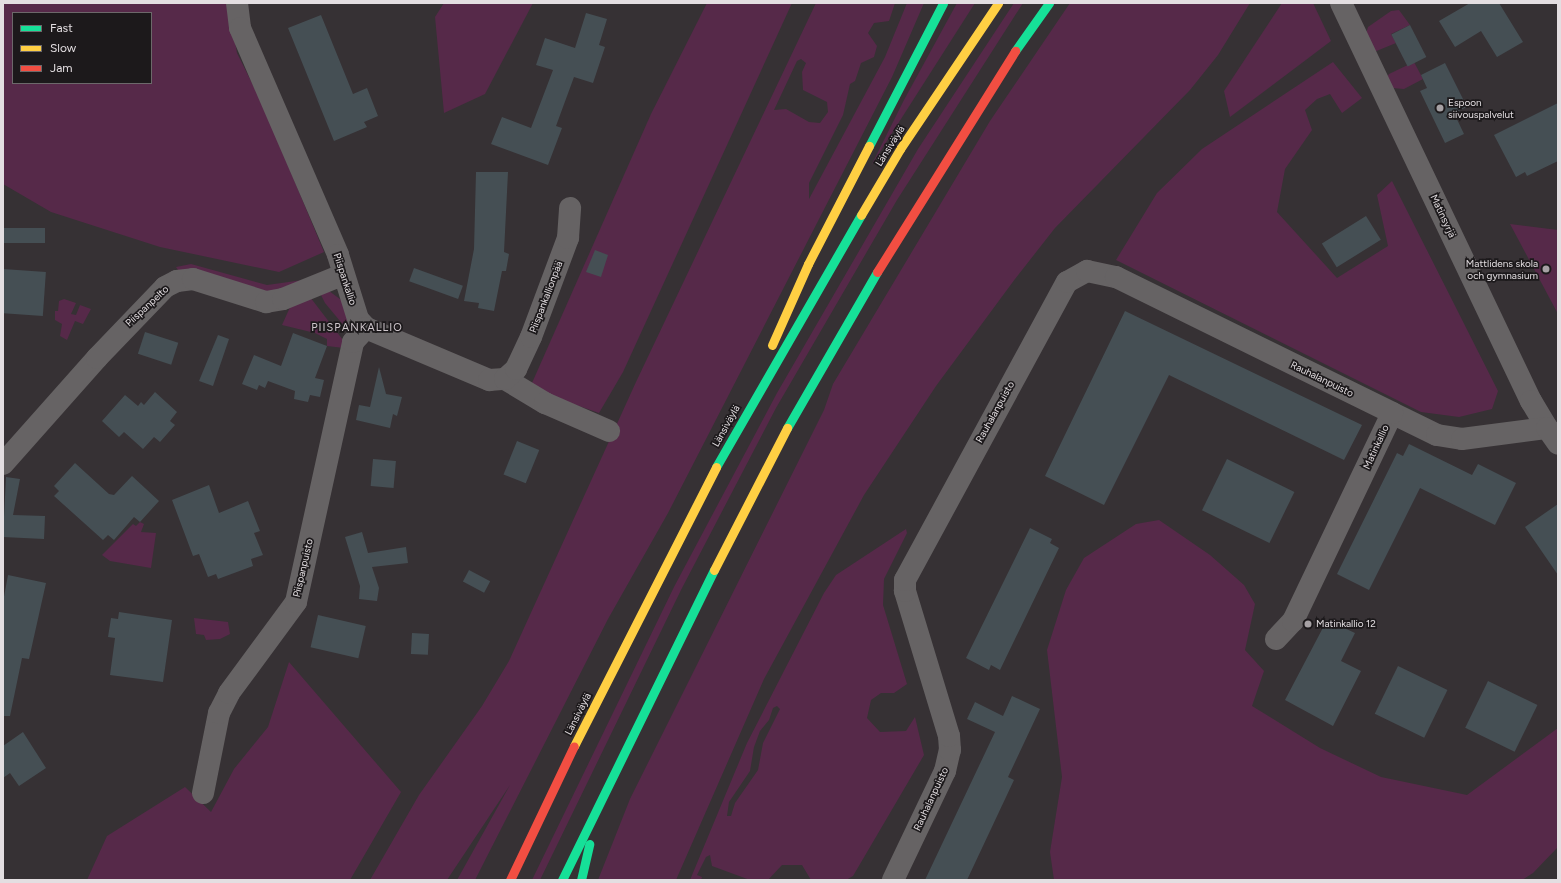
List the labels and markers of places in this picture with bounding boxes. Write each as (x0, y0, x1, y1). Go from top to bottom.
place label: Espoon siivouspalvelut (1448, 96, 1514, 120)
marker: Espoon siivouspalvelut (1435, 103, 1445, 113)
place label: Mattlidens skola och gymnasium (1466, 257, 1538, 280)
marker: Mattlidens skola och gymnasium (1541, 264, 1551, 274)
place label: Matinkallio 12 (1316, 618, 1376, 630)
marker: Matinkallio 12 (1303, 619, 1313, 629)

